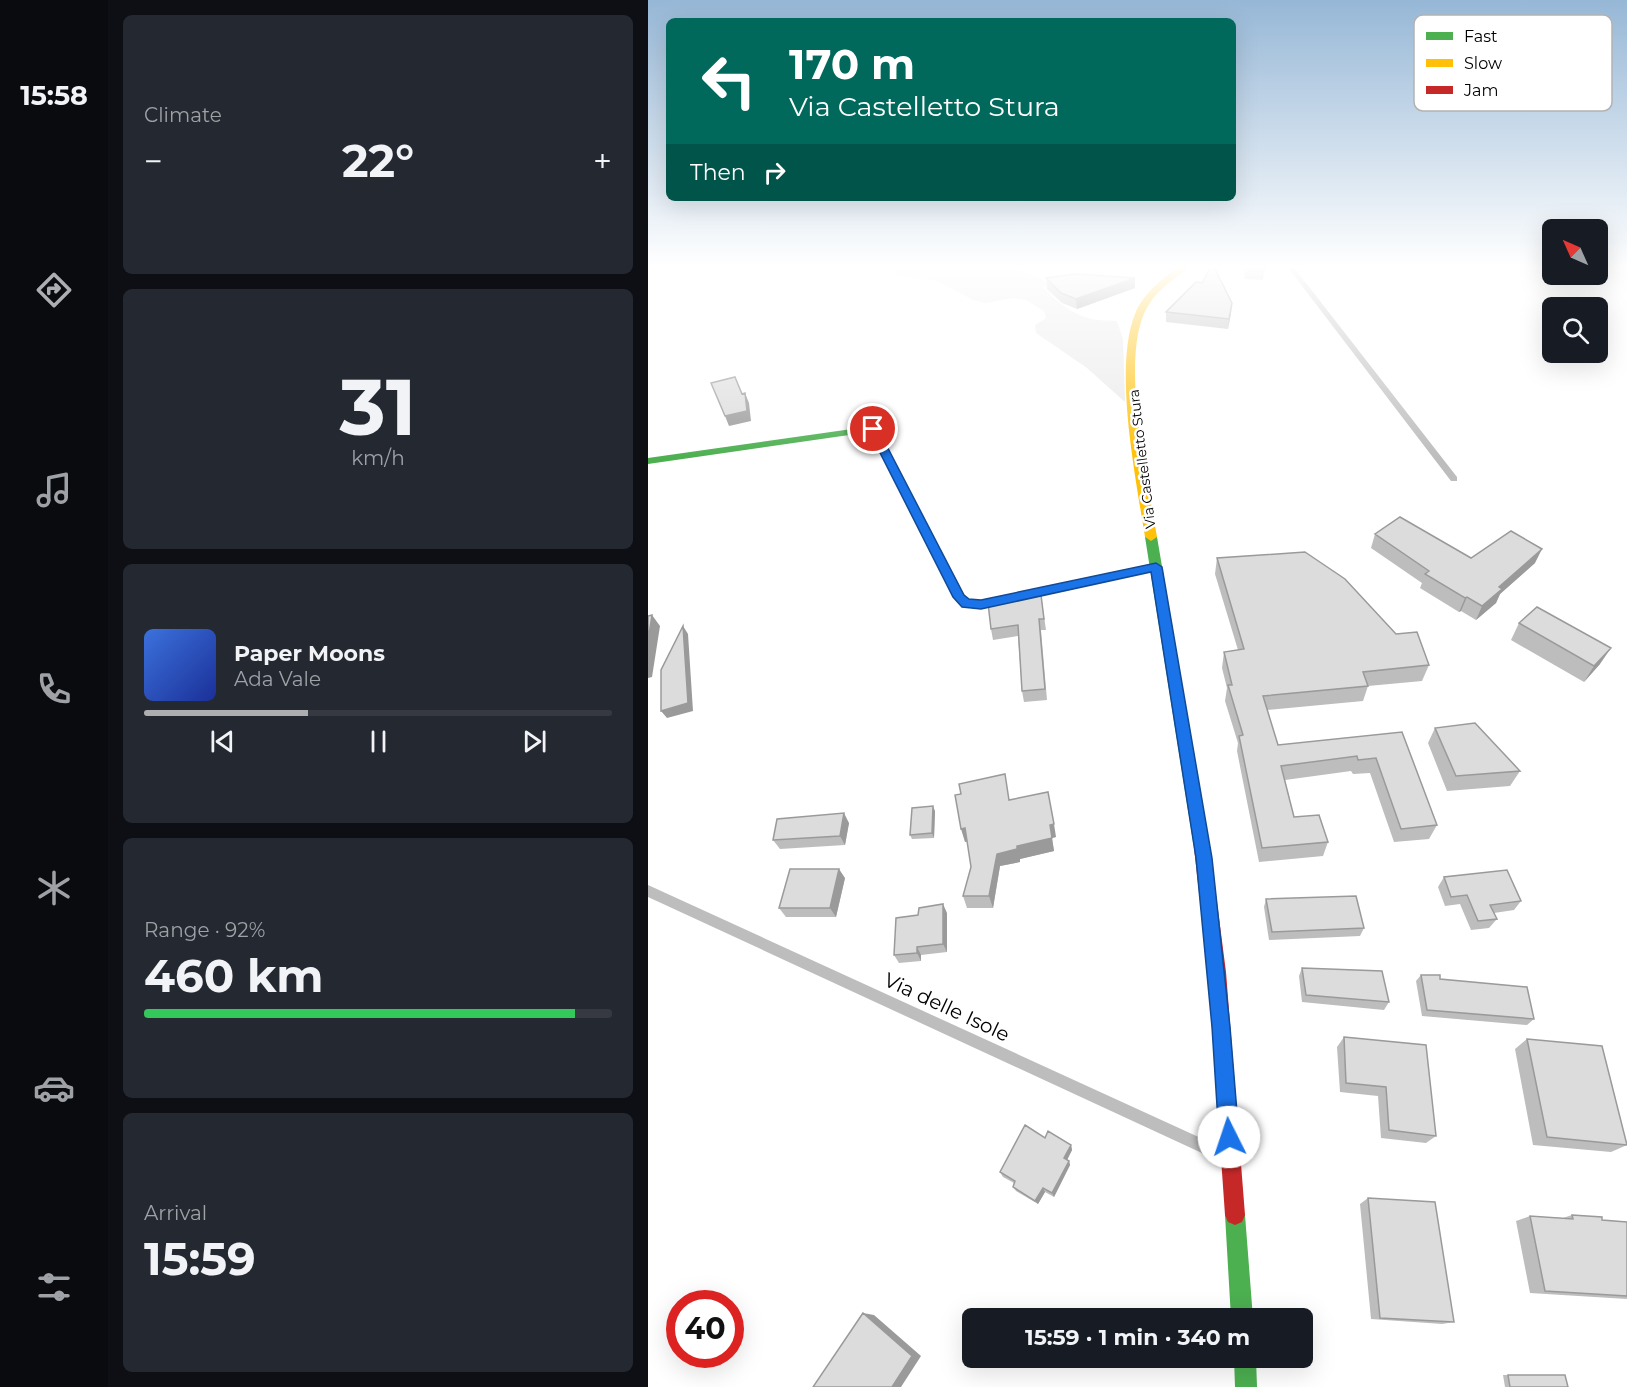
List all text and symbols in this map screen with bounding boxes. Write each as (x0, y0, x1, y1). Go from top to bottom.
legend (1414, 15, 1612, 111)
text: Fast (1464, 27, 1498, 46)
text: 170 m (789, 38, 915, 90)
icon: left (690, 42, 768, 120)
text: Slow (1464, 54, 1502, 73)
text: 15:58 (20, 79, 88, 112)
text: Jam (1463, 81, 1498, 100)
text: Via Castelletto Stura (789, 90, 1060, 123)
text: Climate (144, 103, 222, 127)
text: 22° (342, 133, 414, 188)
text: − (144, 141, 163, 181)
text: + (593, 141, 612, 181)
icon: right (758, 156, 791, 189)
text: Then (690, 159, 746, 186)
north arrow (1542, 219, 1608, 285)
map controls (1542, 219, 1608, 363)
icon: directions (33, 269, 75, 311)
button: search (1542, 297, 1608, 363)
text: 31 (340, 359, 416, 455)
street label: Via Castelletto Stura (1125, 388, 1159, 530)
pin (847, 403, 898, 454)
icon: arrive (856, 412, 889, 445)
text: km/h (351, 446, 405, 470)
icon: music (33, 469, 75, 511)
text: Paper Moons (234, 640, 385, 667)
text: Ada Vale (234, 667, 321, 691)
icon: phone (33, 668, 75, 710)
icon: previous (206, 725, 239, 758)
icon: pause (362, 725, 395, 758)
icon: next (518, 725, 551, 758)
icon: climate (33, 867, 75, 909)
text: Range · 92% (144, 918, 265, 942)
text: 460 km (144, 948, 323, 1003)
street label: Via delle Isole (880, 967, 1014, 1047)
icon: car (33, 1067, 75, 1109)
position arrow (1197, 1105, 1261, 1169)
text: Arrival (144, 1201, 207, 1225)
text: 15:59 (144, 1231, 256, 1286)
icon: filters (33, 1266, 75, 1308)
speed limit sign: 40 (666, 1290, 744, 1368)
text: 15:59 · 1 min · 340 m (1025, 1324, 1250, 1351)

